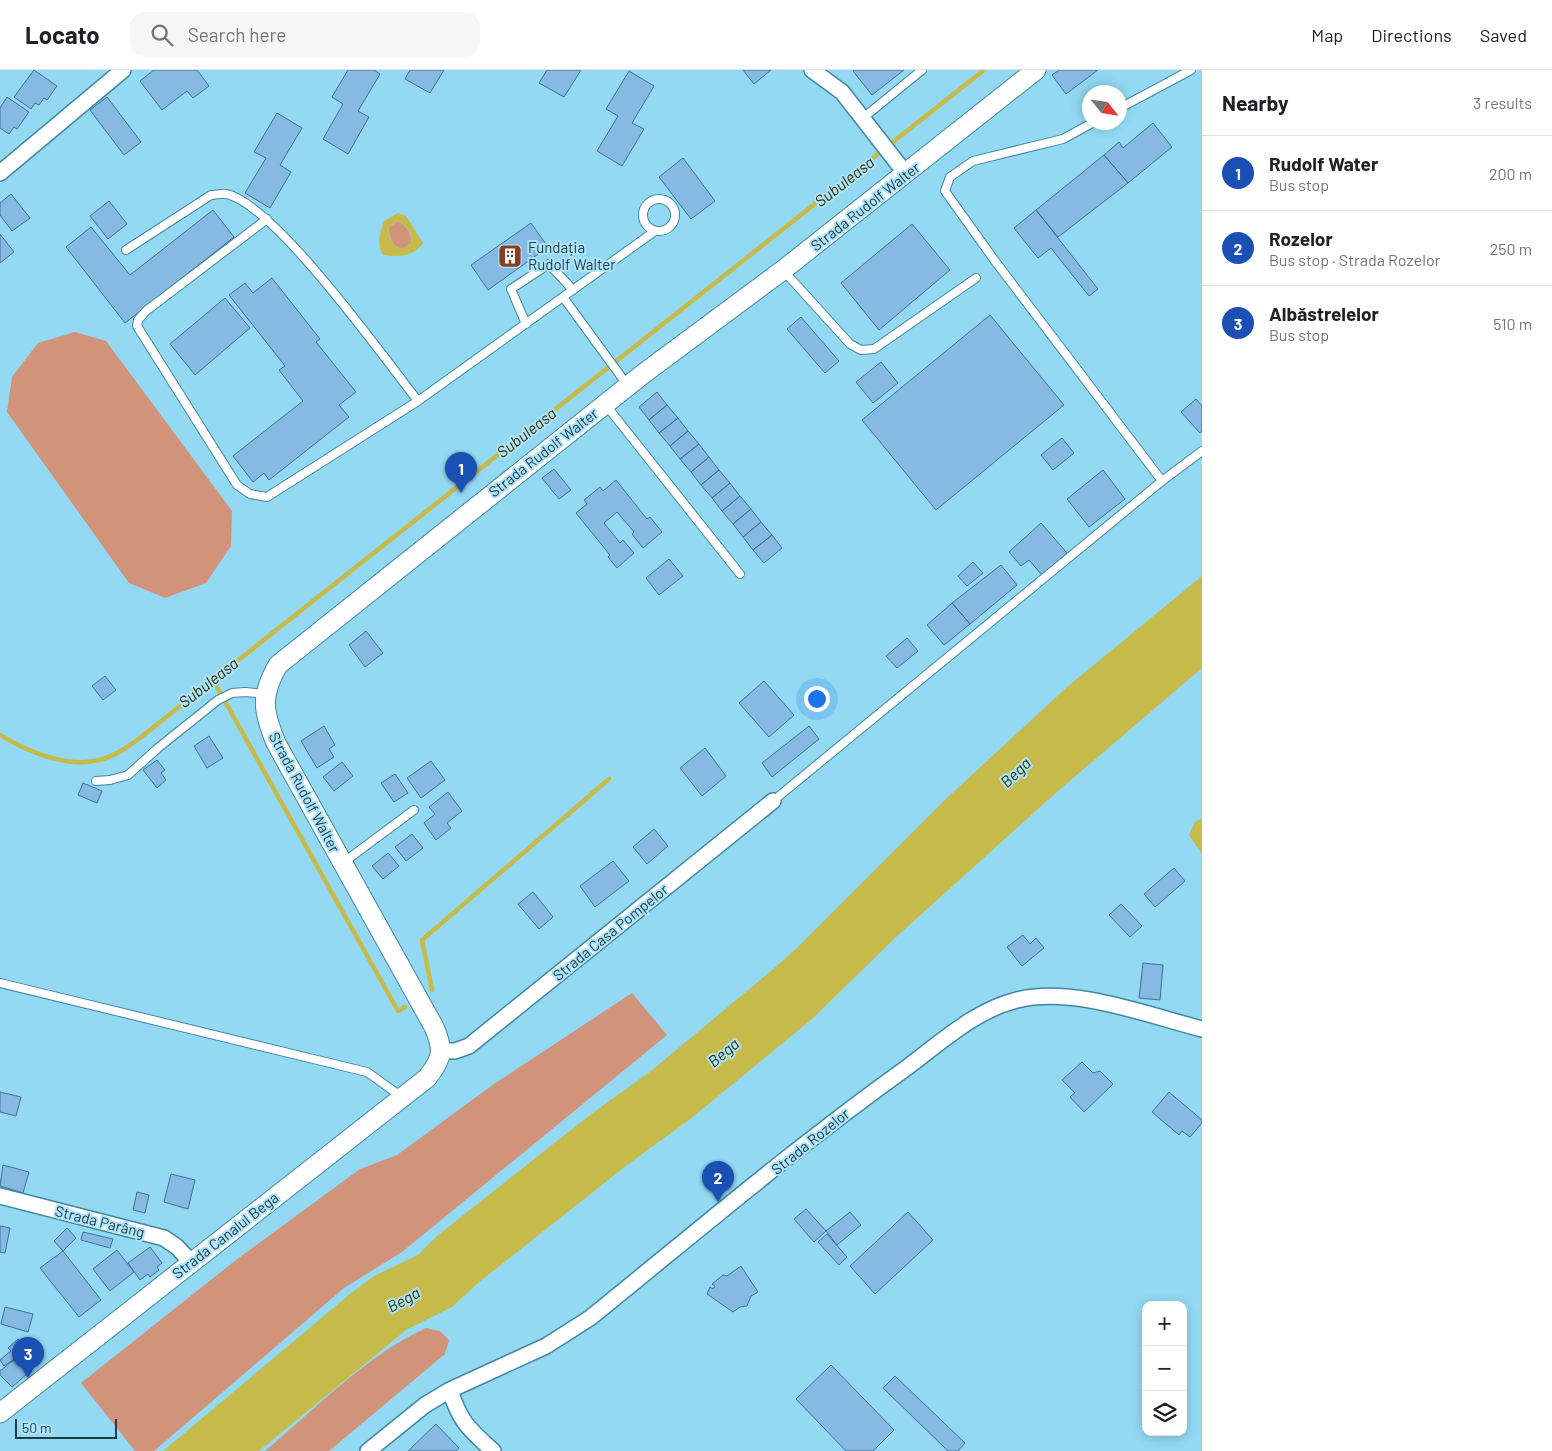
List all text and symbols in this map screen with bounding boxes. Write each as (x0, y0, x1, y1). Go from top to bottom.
search box (130, 12, 480, 57)
text: Locato (25, 20, 100, 49)
icon: search (148, 21, 176, 49)
text: Search here (188, 23, 286, 46)
text: Map (1311, 24, 1343, 46)
text: Directions (1371, 24, 1452, 46)
text: Saved (1480, 24, 1527, 46)
north arrow (1082, 85, 1127, 130)
text: Nearby (1222, 90, 1288, 115)
text: 3 results (1473, 93, 1532, 112)
water label: Subuleasa (810, 152, 878, 210)
text: Rudolf Water (1269, 152, 1378, 175)
street label: Strada Rudolf Walter (807, 157, 924, 254)
text: 1 (1235, 164, 1241, 183)
text: 200 m (1489, 164, 1532, 183)
text: Bus stop (1269, 175, 1329, 194)
text: Rozelor (1269, 227, 1333, 250)
place label: Fundația Rudolf Walter (528, 238, 616, 273)
text: 2 (1234, 239, 1242, 258)
text: 250 m (1490, 239, 1532, 258)
building icon: Fundația Rudolf Walter (497, 243, 523, 269)
text: Bus stop · Strada Rozelor (1269, 250, 1440, 269)
text: Albăstrelelor (1269, 302, 1379, 325)
text: 3 (1234, 314, 1242, 333)
text: 510 m (1493, 314, 1532, 333)
text: Bus stop (1269, 325, 1329, 344)
street label: Strada Rudolf Walter (485, 403, 602, 500)
water label: Subuleasa (492, 403, 560, 461)
pin: 1 (445, 452, 477, 493)
water label: Subuleasa (174, 653, 242, 711)
your location (804, 686, 830, 712)
street label: Strada Rudolf Walter (266, 729, 345, 856)
water label: Bega (996, 753, 1034, 791)
street label: Strada Casa Pompelor (549, 880, 672, 984)
water label: Bega (704, 1034, 742, 1070)
street label: Strada Rozelor (767, 1104, 853, 1178)
pin: 2 (702, 1161, 734, 1202)
street label: Strada Canalul Bega (168, 1188, 282, 1282)
street label: Strada Parâng (53, 1201, 147, 1241)
water label: Bega (383, 1282, 423, 1316)
map controls (1142, 1301, 1187, 1436)
button: + (1142, 1301, 1187, 1346)
pin: 3 (12, 1337, 44, 1378)
button: − (1142, 1346, 1187, 1391)
button: layers (1142, 1391, 1187, 1436)
scale bar (15, 1416, 118, 1439)
text: 50 m (22, 1419, 51, 1436)

